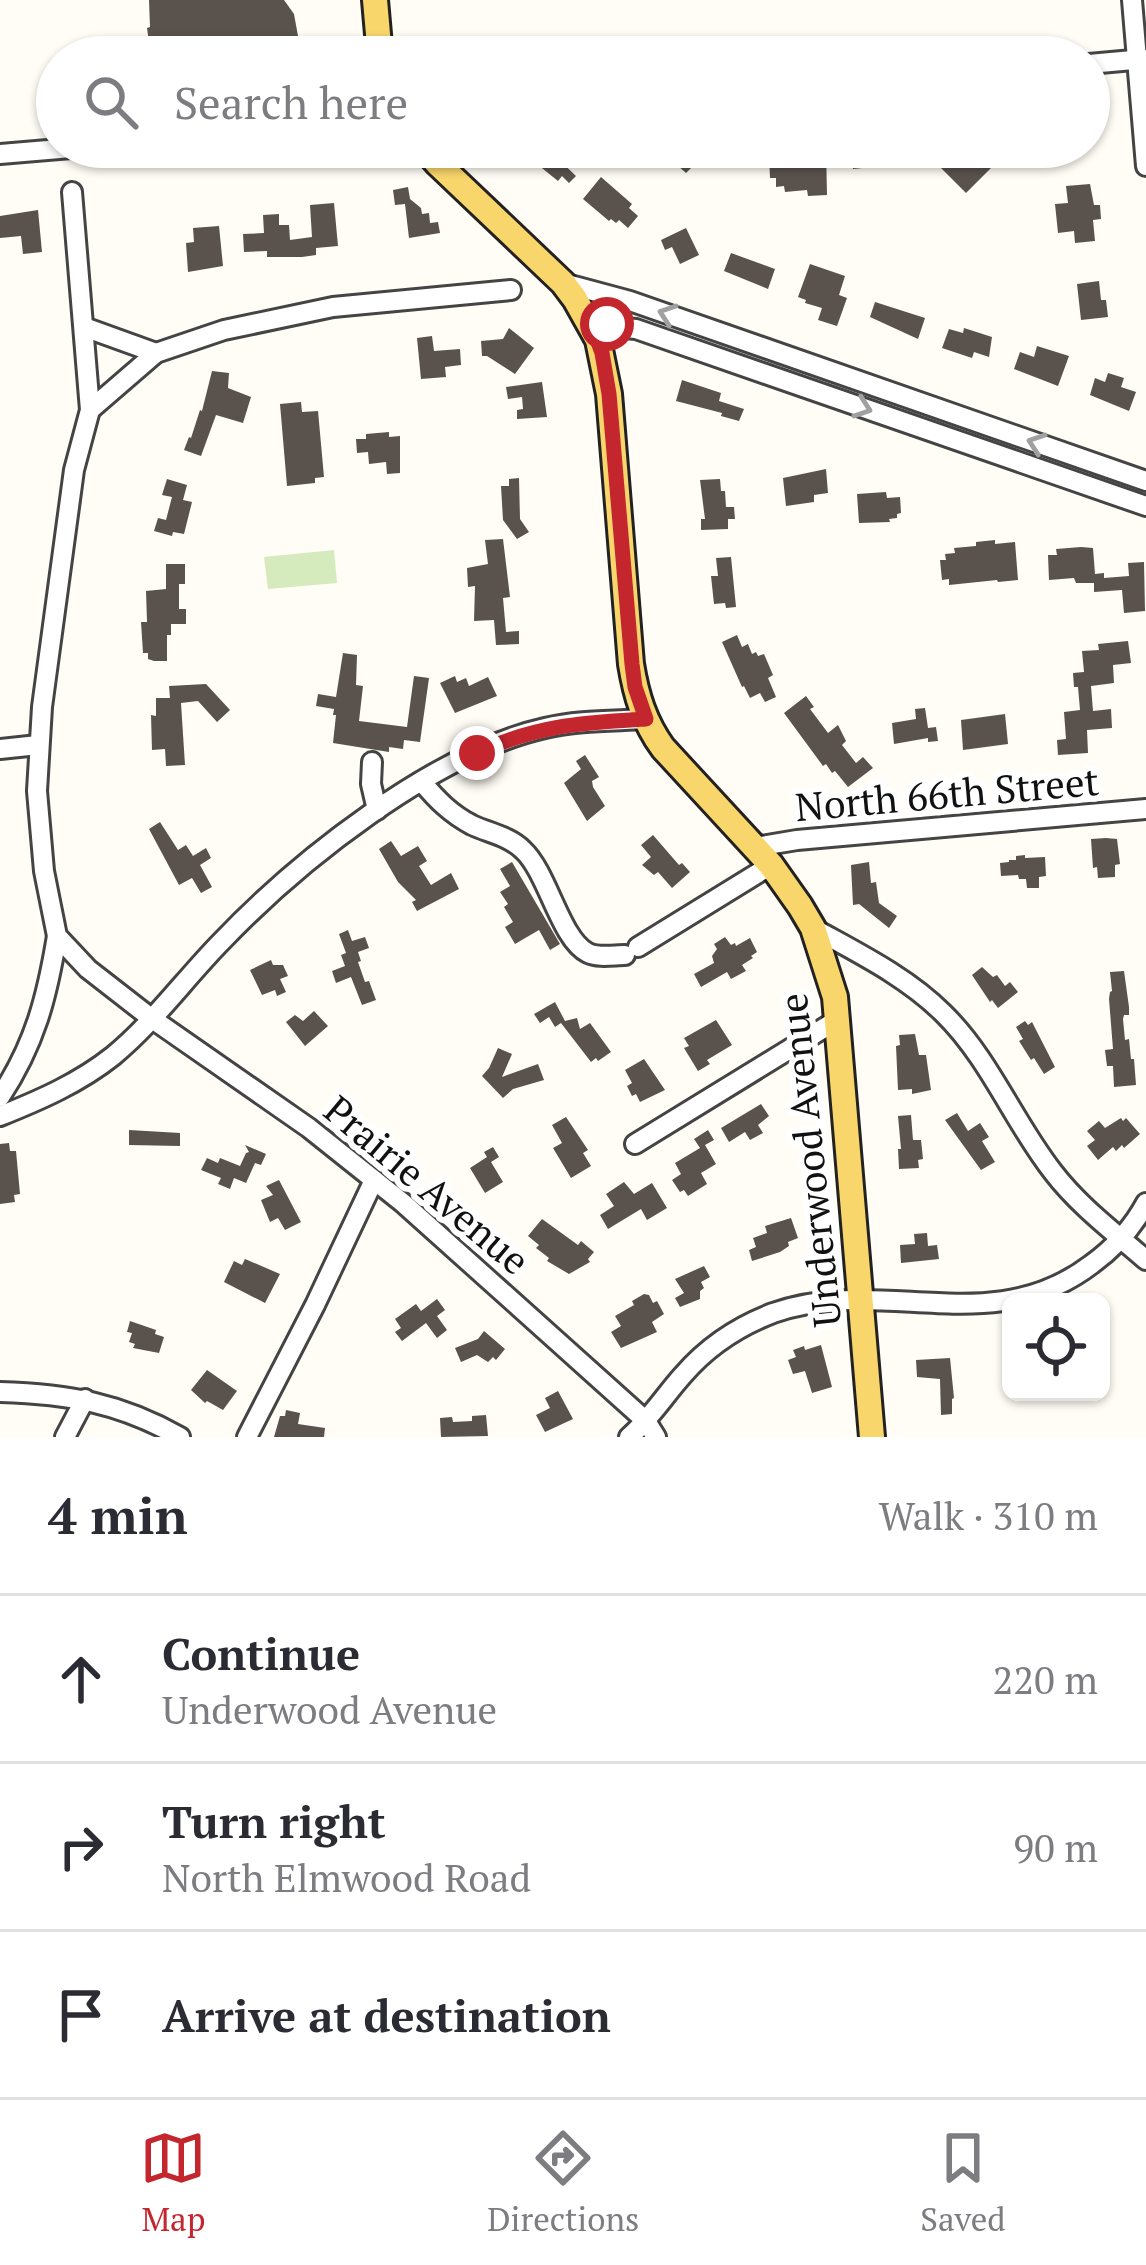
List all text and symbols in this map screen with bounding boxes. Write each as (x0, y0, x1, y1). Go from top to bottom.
search box (36, 36, 1110, 168)
icon: search (78, 69, 144, 135)
text: Search here (174, 72, 408, 132)
route start (580, 297, 634, 351)
one-way arrow (658, 304, 679, 328)
one-way arrow (851, 394, 872, 418)
one-way arrow (1026, 433, 1047, 457)
route end (450, 726, 504, 780)
street label: North 66th Street (793, 754, 1101, 832)
street label: Underwood Avenue (766, 991, 852, 1329)
street label: Prairie Avenue (314, 1083, 541, 1285)
map controls (1002, 1293, 1110, 1401)
button: locate (1002, 1293, 1110, 1401)
text: 4 min (48, 1481, 188, 1549)
text: Walk · 310 m (879, 1489, 1098, 1541)
text: Continue (162, 1623, 360, 1683)
icon: ahead (48, 1646, 114, 1712)
text: 220 m (993, 1653, 1098, 1705)
text: Underwood Avenue (162, 1683, 497, 1735)
text: Turn right (162, 1791, 386, 1851)
icon: right (48, 1814, 114, 1880)
text: 90 m (1013, 1821, 1098, 1873)
text: North Elmwood Road (162, 1851, 531, 1903)
icon: arrive (48, 1982, 114, 2048)
text: Arrive at destination (162, 1985, 611, 2045)
tab: Map (140, 2125, 206, 2240)
tab: Directions (487, 2125, 639, 2240)
tab: Saved (920, 2125, 1006, 2240)

